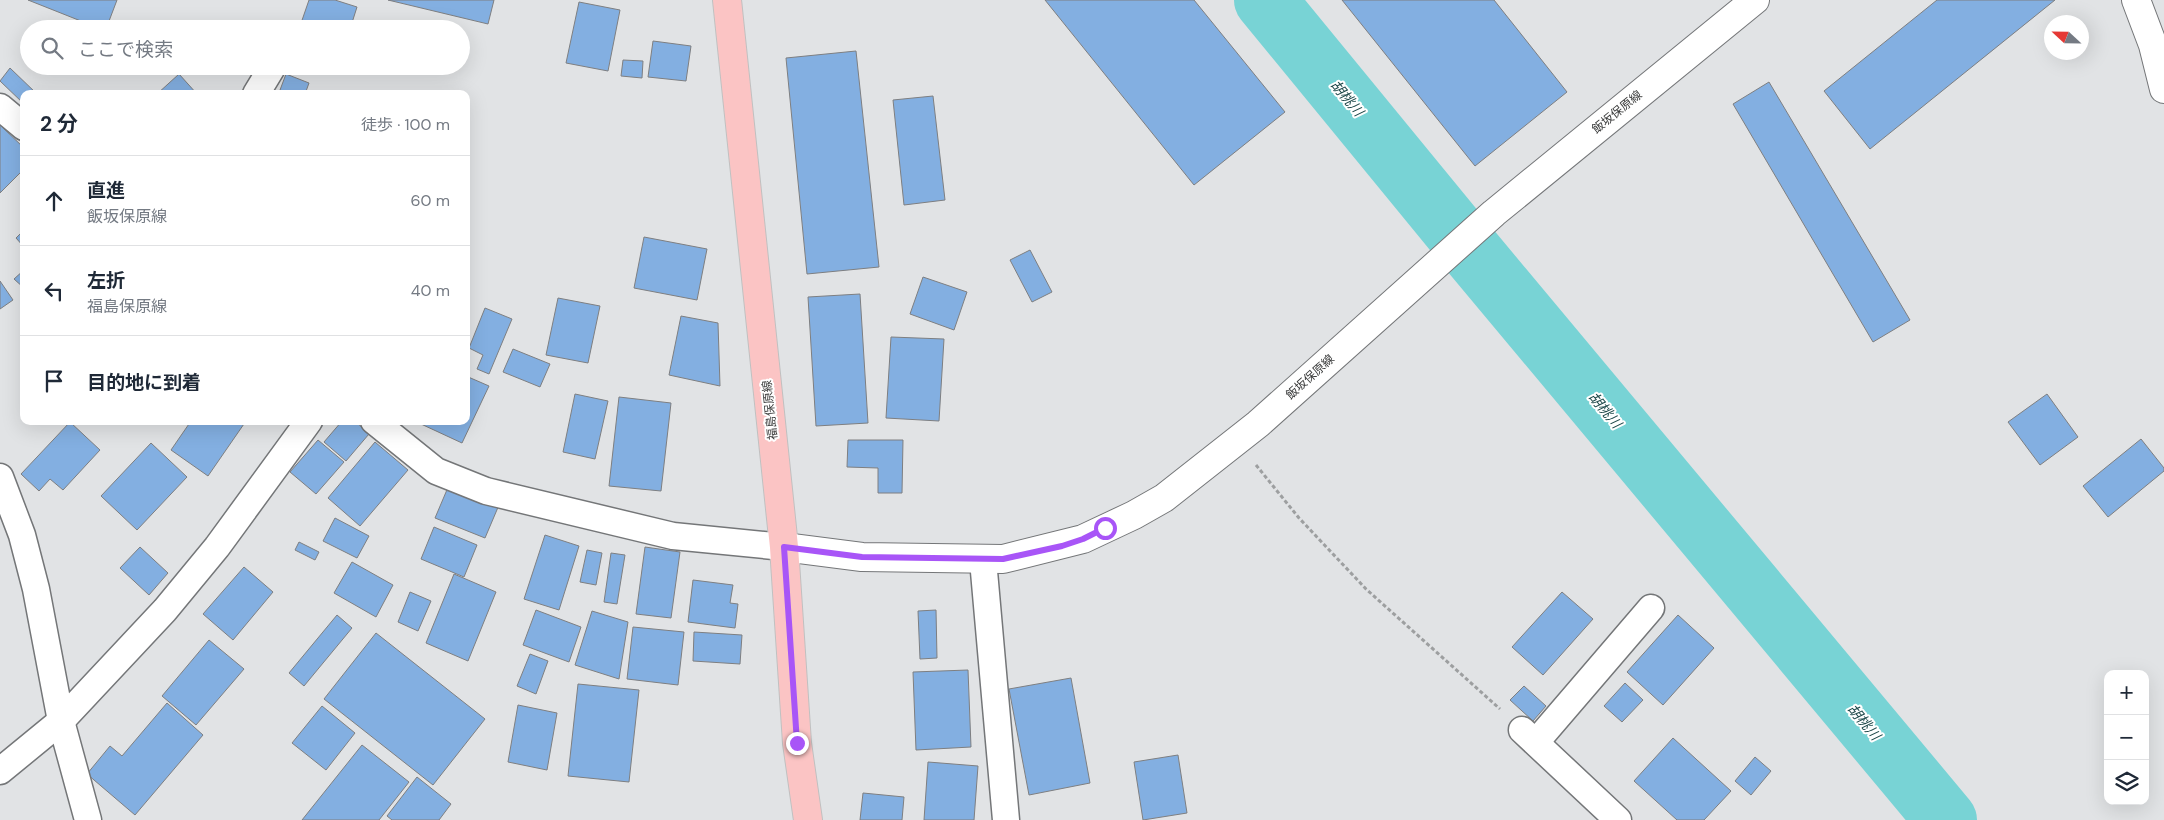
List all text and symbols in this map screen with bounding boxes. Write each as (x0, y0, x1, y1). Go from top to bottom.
north arrow (2044, 15, 2089, 60)
search box (20, 20, 470, 75)
icon: search (38, 34, 66, 62)
text: ここで検索 (78, 37, 173, 62)
water label: 胡桃川 (1327, 76, 1369, 121)
street label: 飯坂保原線 (1589, 87, 1645, 137)
text: 2 分 (40, 110, 78, 138)
text: 徒歩 · 100 m (361, 114, 450, 135)
text: 直進 (87, 178, 125, 203)
icon: ahead (40, 187, 68, 215)
text: 60 m (410, 190, 450, 211)
text: 飯坂保原線 (87, 206, 167, 227)
text: 左折 (87, 268, 125, 293)
icon: left (40, 277, 68, 305)
text: 40 m (411, 280, 450, 301)
text: 福島保原線 (87, 296, 167, 317)
street label: 飯坂保原線 (1282, 351, 1338, 403)
icon: arrive (40, 367, 68, 395)
text: 目的地に到着 (87, 370, 201, 395)
street label: 福島保原線 (759, 379, 781, 441)
water label: 胡桃川 (1585, 388, 1627, 433)
route start (1094, 517, 1117, 540)
map controls (2104, 670, 2149, 805)
button: + (2104, 670, 2149, 715)
water label: 胡桃川 (1844, 700, 1886, 745)
button: − (2104, 715, 2149, 760)
route end (786, 732, 809, 755)
button: layers (2104, 760, 2149, 805)

